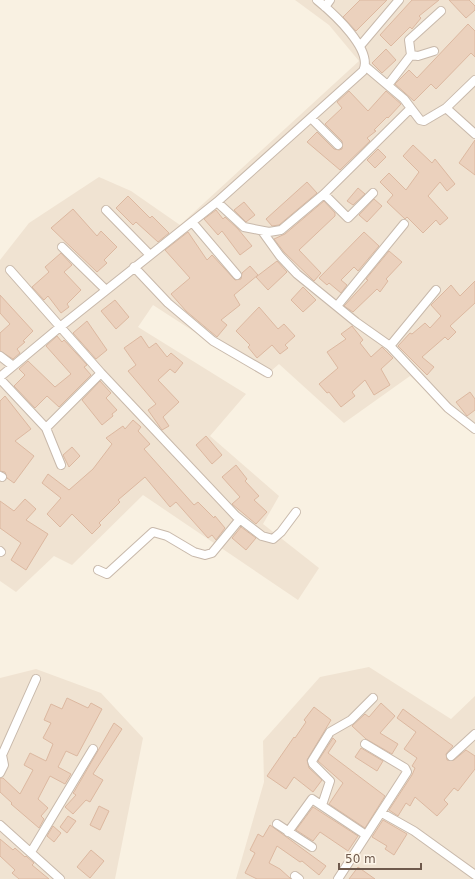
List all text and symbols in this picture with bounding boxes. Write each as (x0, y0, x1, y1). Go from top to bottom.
scale bar (339, 845, 421, 871)
text: 50 m (345, 852, 376, 866)

